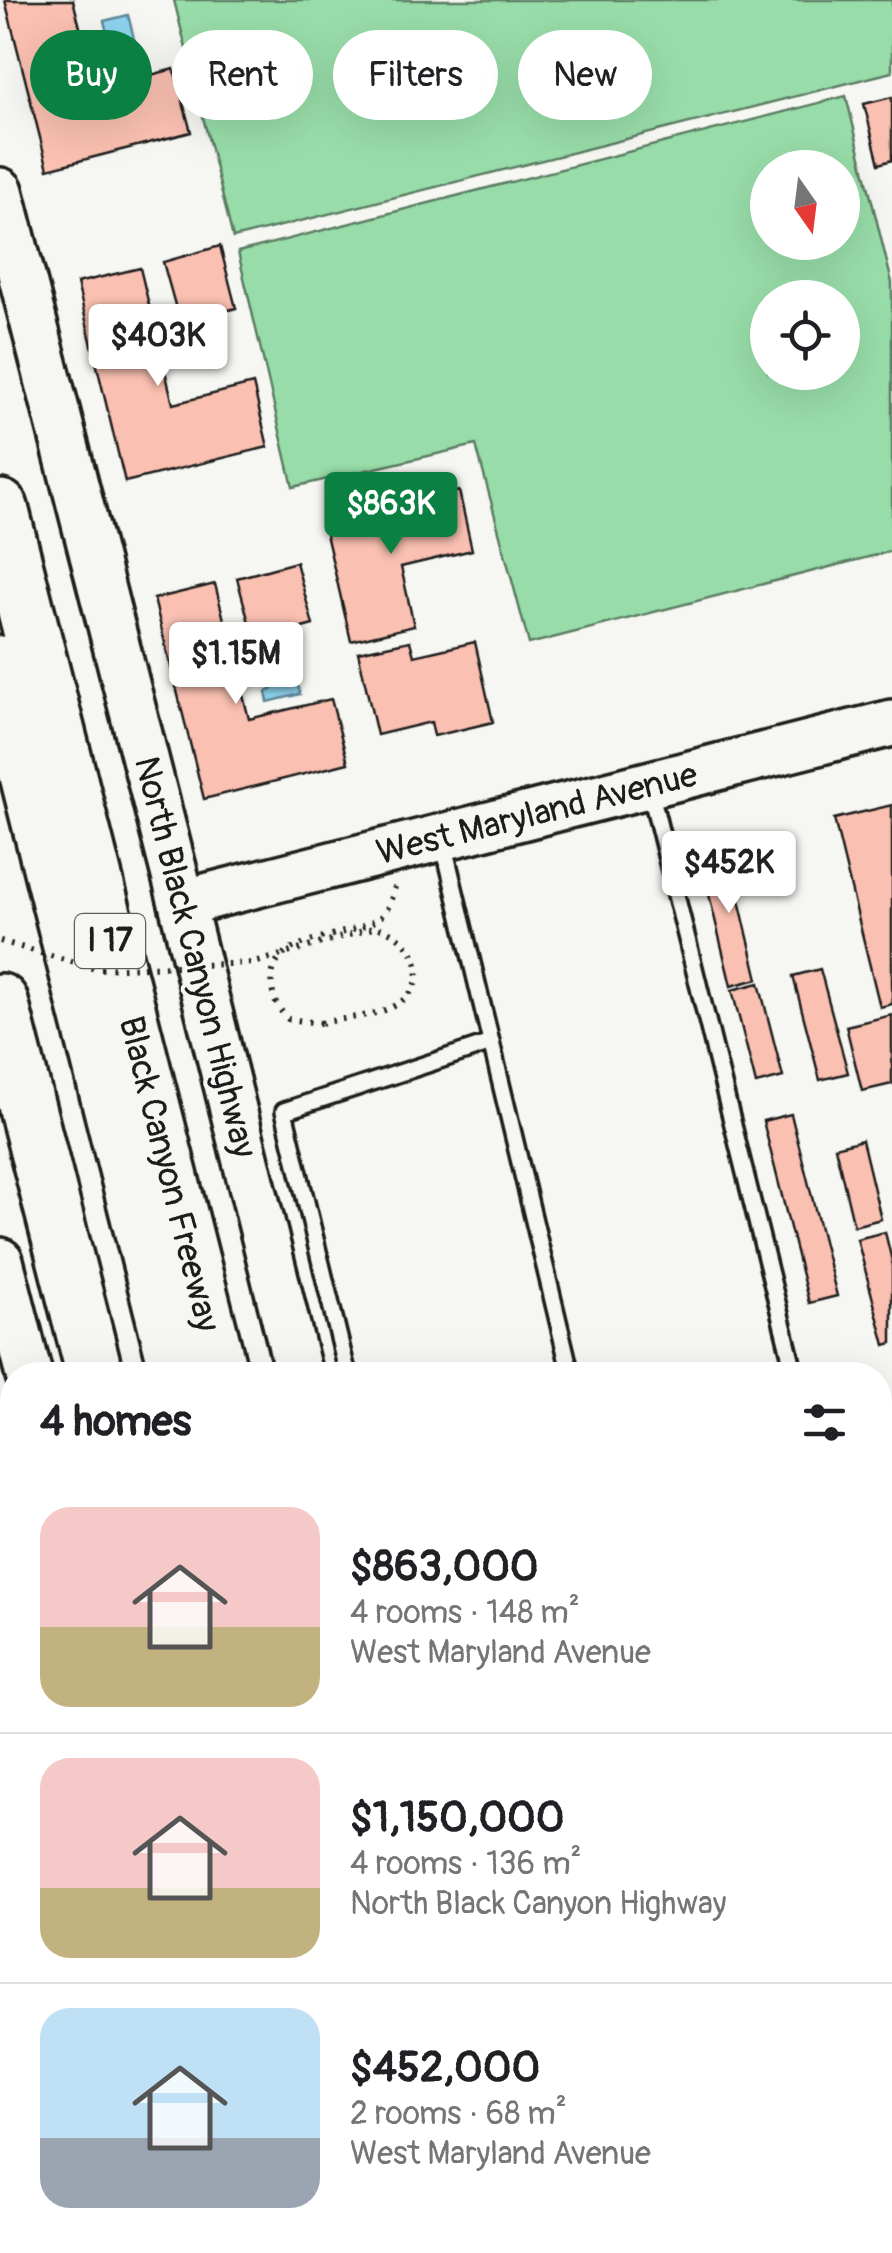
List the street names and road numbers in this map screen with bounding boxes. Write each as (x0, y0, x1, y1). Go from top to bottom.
street label: North Black Canyon Highway (124, 752, 266, 1162)
street label: West Maryland Avenue (372, 753, 702, 875)
road number: I 17 (75, 914, 145, 968)
street label: Black Canyon Freeway (109, 1012, 229, 1336)

